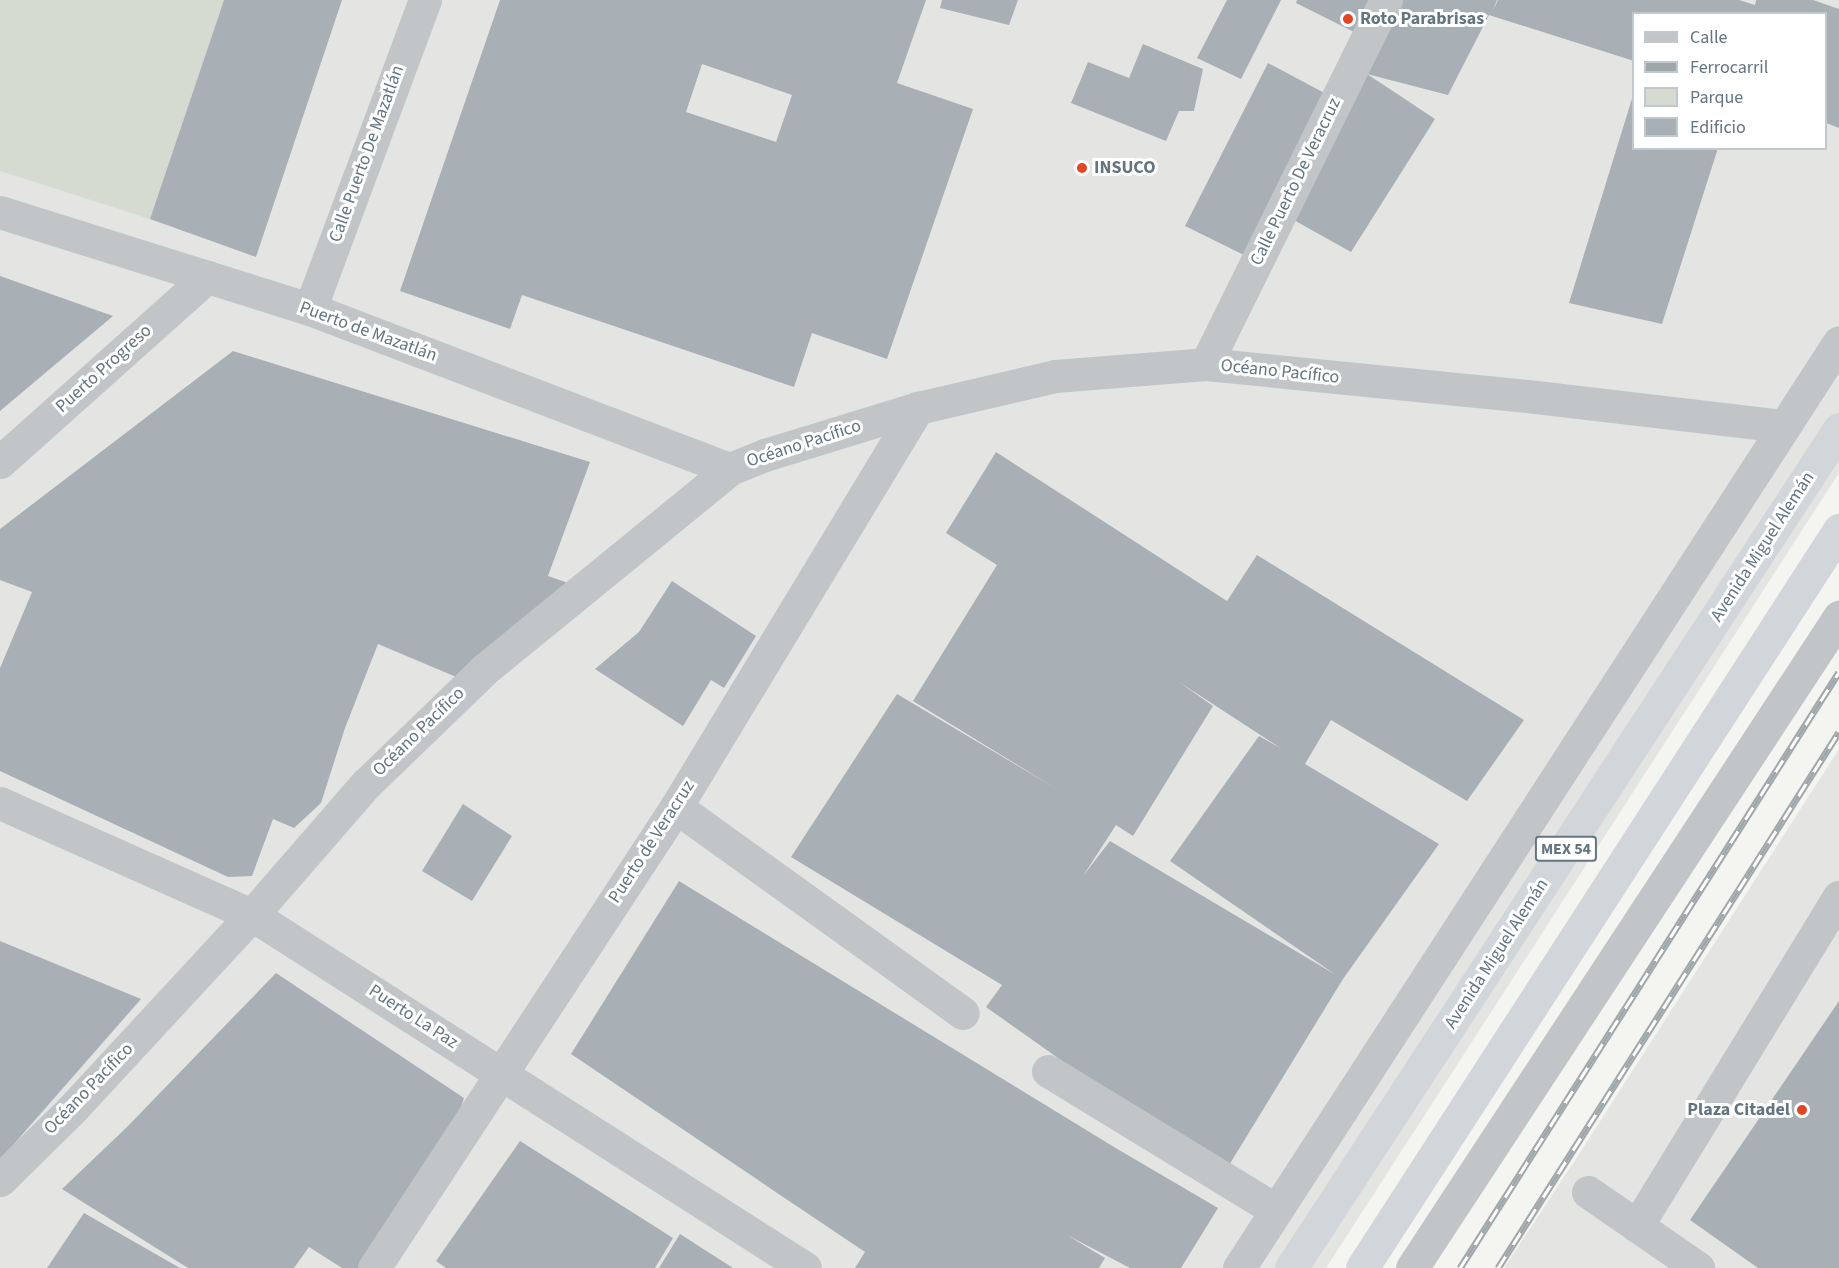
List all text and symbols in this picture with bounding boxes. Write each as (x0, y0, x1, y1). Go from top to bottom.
place label: Roto Parabrisas (1360, 8, 1484, 30)
marker: Roto Parabrisas (1341, 12, 1355, 26)
legend (1632, 12, 1827, 150)
text: Calle (1690, 25, 1727, 50)
text: Ferrocarril (1690, 55, 1768, 80)
street label: Calle Puerto De Mazatlán (325, 63, 409, 245)
text: Parque (1690, 85, 1743, 110)
street label: Calle Puerto De Veracruz (1246, 95, 1346, 269)
text: Edificio (1690, 115, 1746, 140)
place label: INSUCO (1094, 157, 1155, 179)
marker: INSUCO (1075, 161, 1089, 175)
street label: Puerto de Mazatlán (296, 297, 440, 367)
street label: Puerto Progreso (52, 320, 156, 418)
street label: Océano Pacífico (1220, 355, 1340, 389)
street label: Océano Pacífico (744, 415, 864, 473)
street label: Avenida Miguel Alemán (1706, 468, 1820, 626)
street label: Océano Pacífico (369, 683, 469, 781)
street label: Puerto de Veracruz (604, 777, 700, 907)
road number: MEX 54 (1534, 836, 1598, 862)
street label: Avenida Miguel Alemán (1440, 875, 1554, 1033)
street label: Puerto La Paz (364, 980, 462, 1054)
street label: Océano Pacífico (40, 1039, 138, 1139)
place label: Plaza Citadel (1687, 1099, 1790, 1121)
marker: Plaza Citadel (1795, 1103, 1809, 1117)

